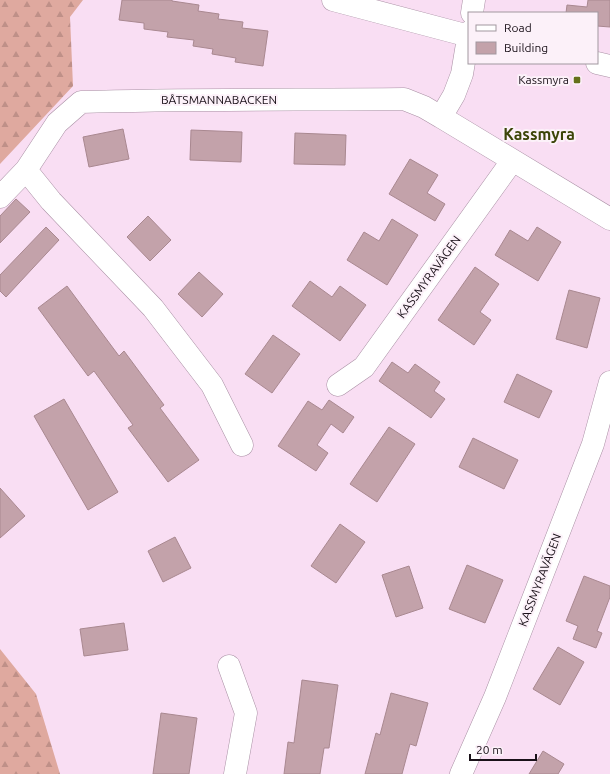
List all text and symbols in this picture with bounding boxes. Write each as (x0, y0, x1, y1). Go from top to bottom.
legend (468, 12, 598, 64)
text: Road (504, 21, 532, 34)
text: Building (504, 41, 548, 54)
place label: Kassmyra (518, 73, 569, 86)
marker: Kassmyra (572, 75, 582, 85)
street label: BÅTSMANNABACKEN (161, 93, 277, 106)
district label: Kassmyra (503, 125, 575, 143)
street label: KASSMYRAVÄGEN (394, 233, 463, 320)
street label: KASSMYRAVÄGEN (516, 531, 563, 628)
scale bar (470, 736, 536, 762)
text: 20 m (476, 743, 503, 756)

